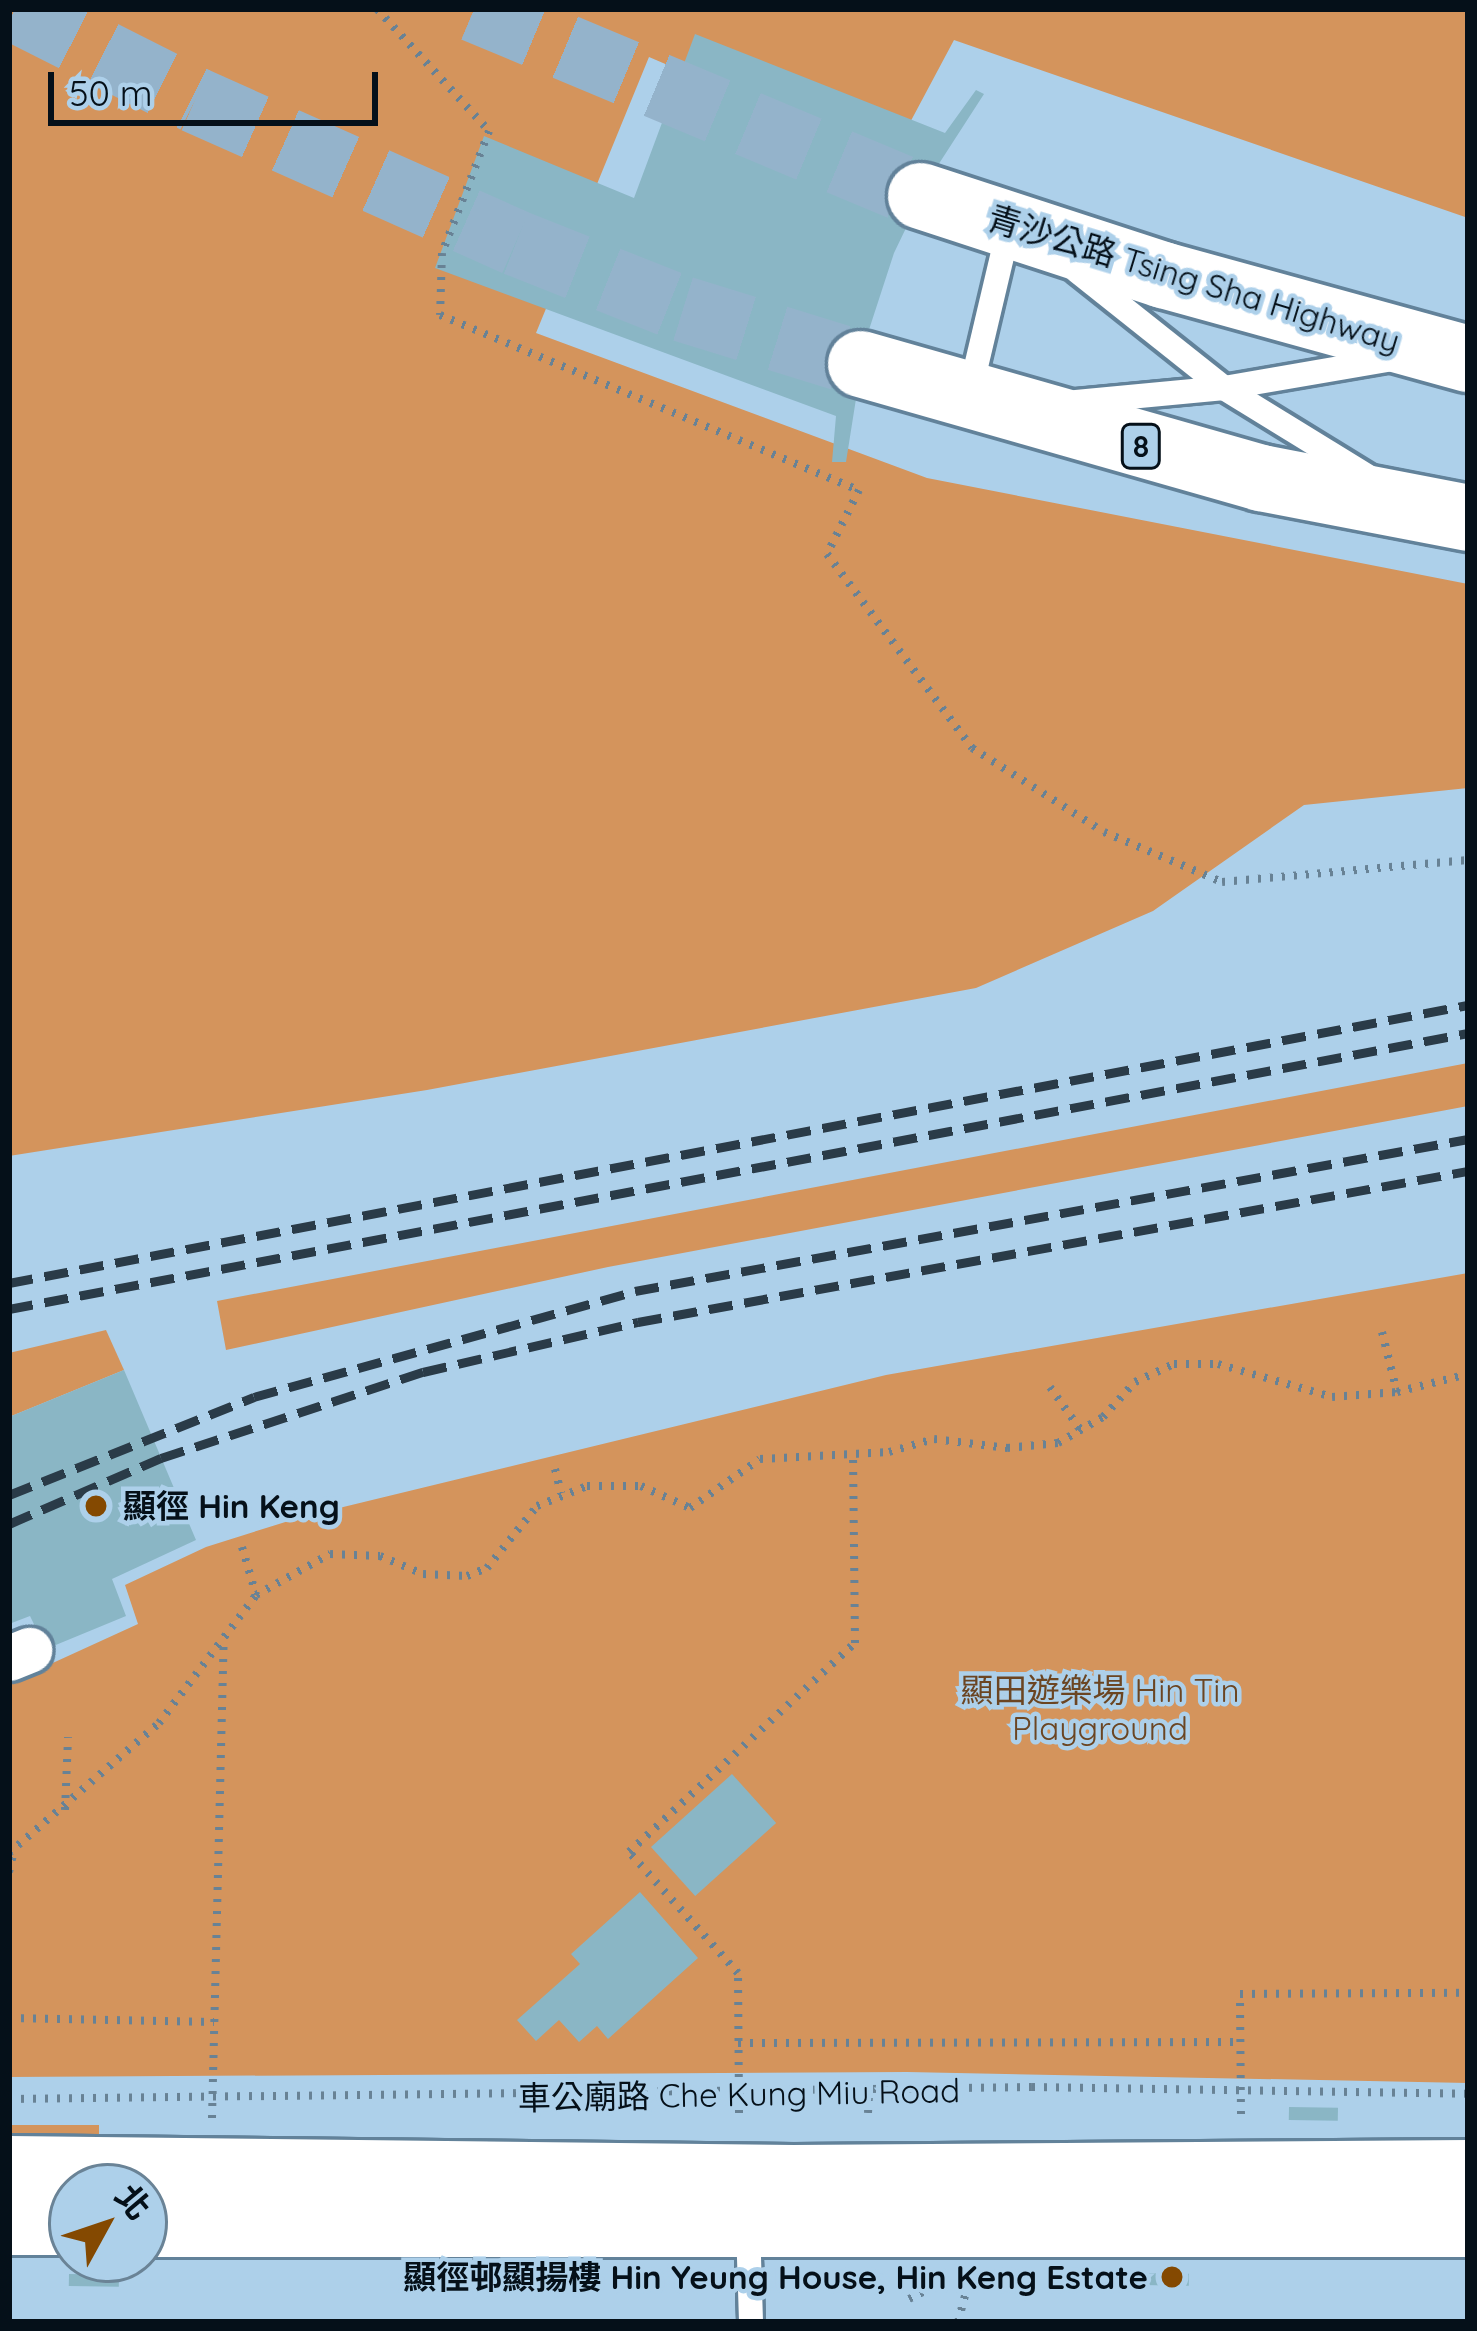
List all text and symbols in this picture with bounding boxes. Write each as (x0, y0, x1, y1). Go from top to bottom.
scale bar (54, 48, 384, 122)
text: 50 m (69, 70, 153, 115)
street label: 青沙公路 Tsing Sha Highway (983, 197, 1405, 361)
road number: 8 (1120, 422, 1162, 470)
place label: 顯徑 Hin Keng (123, 1486, 340, 1526)
marker: 顯徑 Hin Keng (80, 1490, 112, 1522)
park label: 顯田遊樂場 Hin Tin Playground (961, 1670, 1239, 1748)
street label: 車公廟路 Che Kung Miu Road (518, 2070, 960, 2118)
north arrow (48, 2163, 168, 2283)
text: 北 (107, 2176, 160, 2227)
place label: 顯徑邨顯揚樓 Hin Yeung House, Hin Keng Estate (403, 2257, 1148, 2297)
marker: 顯徑邨顯揚樓 Hin Yeung House, Hin Keng Estate (1159, 2264, 1185, 2290)

